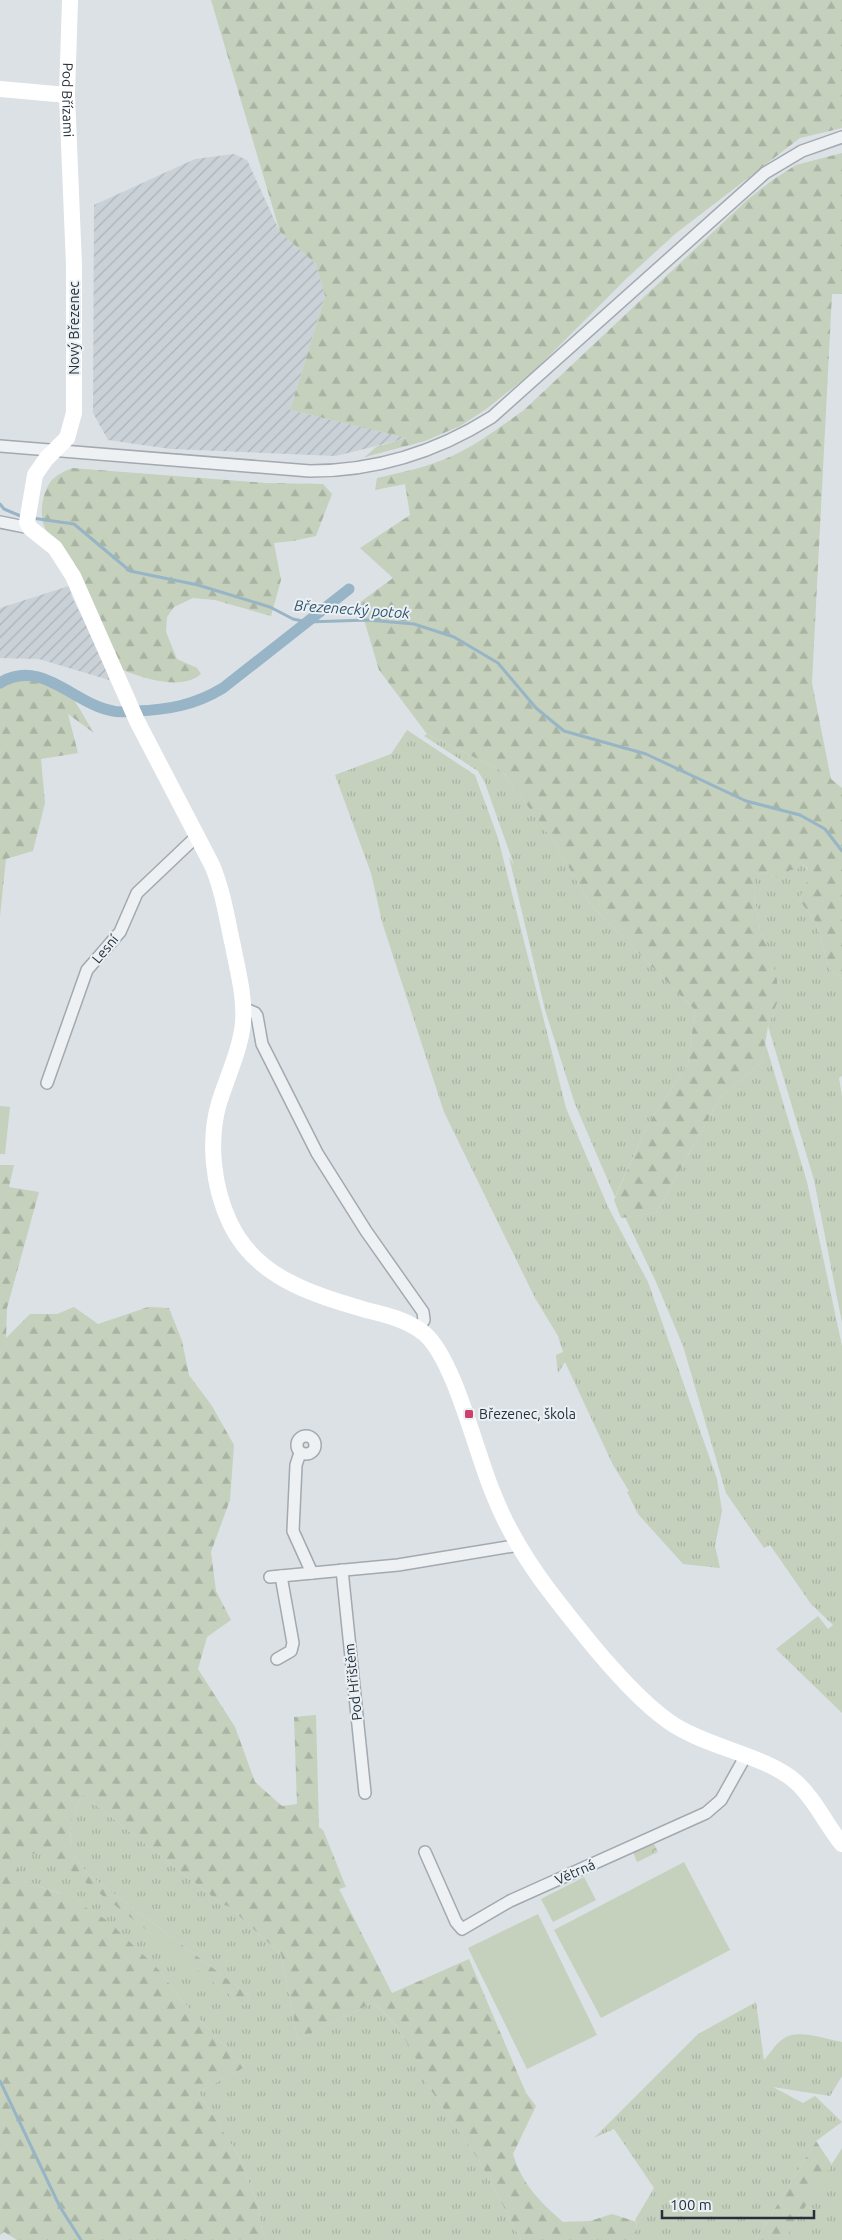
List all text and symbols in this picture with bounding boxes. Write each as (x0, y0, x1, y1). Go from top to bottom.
street label: Pod Břízami (59, 62, 77, 138)
street label: Nový Březenec (66, 281, 82, 375)
water label: Březenecký potok (294, 596, 411, 622)
street label: Lesní (88, 931, 122, 967)
place label: Březenec, škola (479, 1406, 576, 1422)
marker: Březenec, škola (463, 1408, 475, 1420)
street label: Pod Hřištěm (341, 1643, 365, 1721)
street label: Větrná (553, 1856, 597, 1888)
scale bar (662, 2188, 814, 2220)
text: 100 m (670, 2196, 712, 2213)

